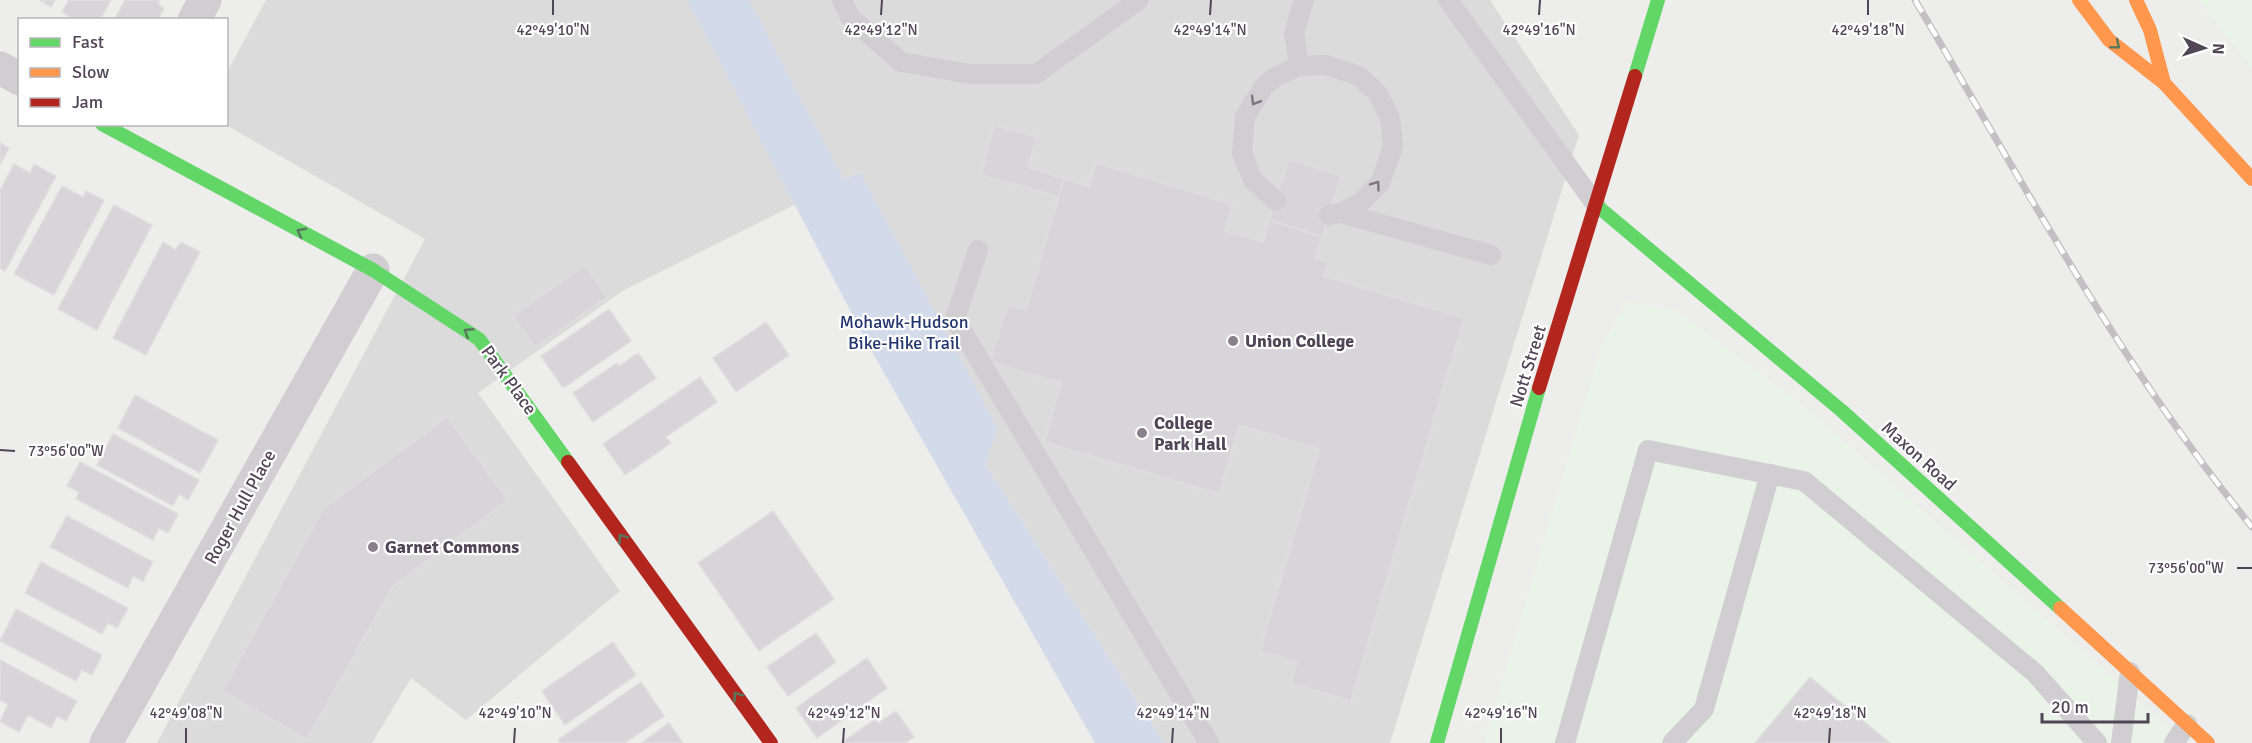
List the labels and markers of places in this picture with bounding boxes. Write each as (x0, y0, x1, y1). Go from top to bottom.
place label: Union College (1245, 330, 1354, 352)
marker: Union College (1226, 334, 1240, 348)
place label: College Park Hall (1154, 412, 1227, 455)
marker: College Park Hall (1135, 426, 1149, 440)
place label: Garnet Commons (385, 536, 519, 558)
marker: Garnet Commons (366, 540, 380, 554)

